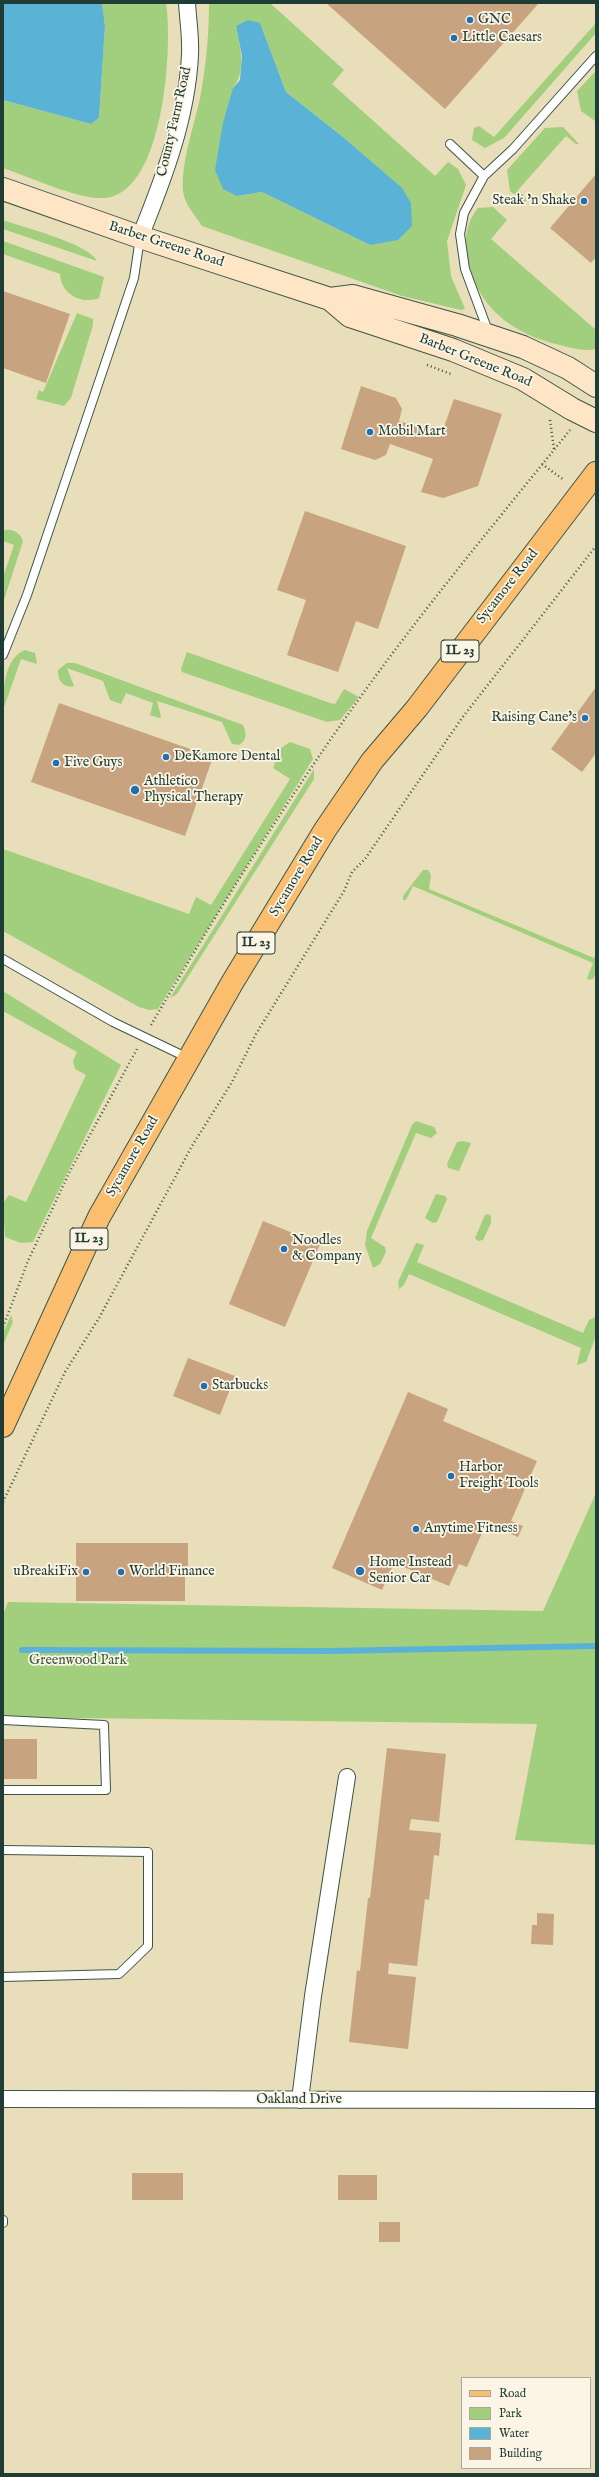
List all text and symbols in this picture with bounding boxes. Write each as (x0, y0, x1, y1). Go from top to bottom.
place label: GNC (478, 12, 511, 28)
marker: GNC (465, 15, 475, 25)
place label: Little Caesars (462, 30, 542, 46)
marker: Little Caesars (449, 33, 459, 43)
street label: County Farm Road (154, 65, 196, 179)
place label: Steak 'n Shake (492, 193, 576, 209)
marker: Steak 'n Shake (579, 196, 589, 206)
street label: Barber Greene Road (106, 218, 226, 272)
street label: Barber Greene Road (416, 331, 534, 391)
place label: Mobil Mart (378, 424, 446, 440)
marker: Mobil Mart (365, 427, 375, 437)
street label: Sycamore Road (474, 546, 542, 628)
road number: IL 23 (441, 640, 479, 662)
place label: Raising Cane's (491, 710, 577, 726)
marker: Raising Cane's (580, 713, 590, 723)
place label: DeKamore Dental (174, 749, 280, 765)
marker: DeKamore Dental (161, 752, 171, 762)
place label: Five Guys (64, 755, 122, 771)
marker: Five Guys (51, 758, 61, 768)
place label: Athletico Physical Therapy (144, 774, 243, 806)
marker: Athletico Physical Therapy (129, 784, 141, 796)
street label: Sycamore Road (267, 834, 327, 920)
road number: IL 23 (237, 932, 275, 954)
street label: Sycamore Road (103, 1114, 163, 1200)
road number: IL 23 (70, 1228, 108, 1250)
place label: Noodles & Company (292, 1233, 362, 1266)
marker: Noodles & Company (279, 1244, 289, 1254)
place label: Starbucks (212, 1378, 268, 1394)
marker: Starbucks (199, 1381, 209, 1391)
place label: Harbor Freight Tools (459, 1460, 539, 1492)
marker: Harbor Freight Tools (446, 1471, 456, 1481)
place label: Anytime Fitness (424, 1521, 518, 1537)
marker: Anytime Fitness (411, 1524, 421, 1534)
place label: Home Instead Senior Car (369, 1555, 452, 1588)
place label: uBreakiFix (13, 1564, 78, 1580)
place label: World Finance (129, 1564, 215, 1580)
marker: Home Instead Senior Car (354, 1565, 366, 1577)
marker: uBreakiFix (81, 1567, 91, 1577)
marker: World Finance (116, 1567, 126, 1577)
park label: Greenwood Park (29, 1653, 127, 1669)
street label: Oakland Drive (256, 2092, 342, 2108)
legend (461, 2377, 591, 2469)
text: Road (499, 2386, 526, 2401)
text: Park (499, 2406, 522, 2421)
text: Water (499, 2426, 529, 2441)
text: Building (499, 2446, 542, 2461)

